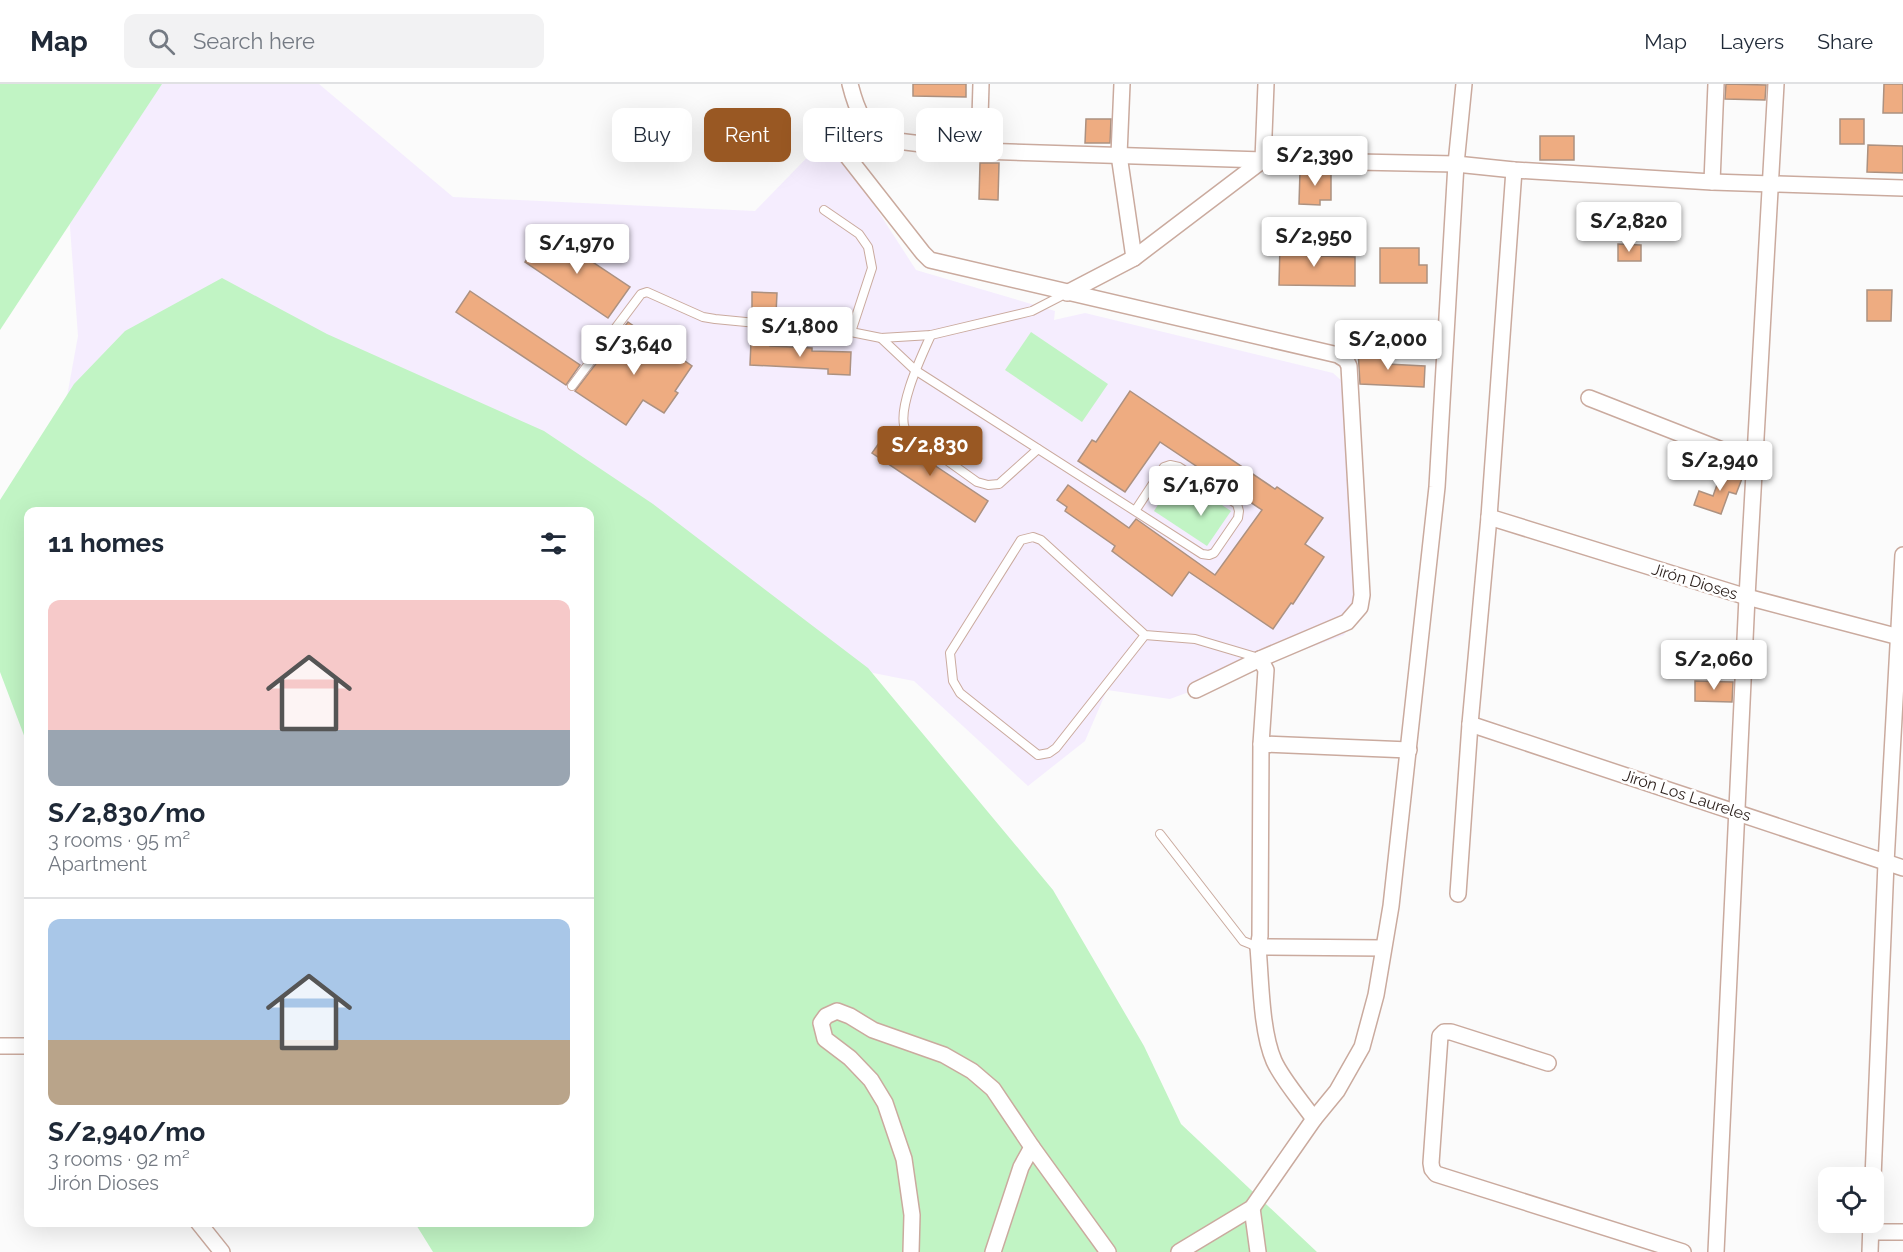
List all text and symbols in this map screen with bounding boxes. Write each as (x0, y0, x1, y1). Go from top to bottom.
search box (124, 14, 544, 68)
text: Map (30, 25, 88, 58)
icon: search (145, 25, 178, 58)
text: Search here (193, 28, 315, 54)
text: Map (1644, 29, 1687, 54)
text: Layers (1720, 29, 1784, 54)
text: Share (1817, 29, 1873, 54)
chip: Buy (612, 108, 692, 162)
chip: Rent (704, 108, 791, 162)
chip: Filters (803, 108, 904, 162)
chip: New (916, 108, 1003, 162)
pin: S/2,390 (1260, 136, 1370, 187)
text: S/2,390 (1277, 143, 1353, 167)
pin: S/2,820 (1574, 202, 1684, 253)
text: S/2,820 (1590, 209, 1668, 233)
pin: S/2,950 (1259, 217, 1369, 268)
pin: S/1,970 (522, 224, 632, 275)
text: S/2,950 (1276, 224, 1352, 248)
text: S/1,970 (539, 231, 615, 255)
pin: S/1,800 (745, 307, 855, 358)
text: S/1,800 (762, 314, 838, 338)
pin: S/2,000 (1333, 320, 1443, 371)
pin: S/3,640 (579, 325, 689, 376)
text: S/2,000 (1349, 327, 1427, 351)
text: S/3,640 (595, 332, 673, 356)
pin: S/2,830 (875, 426, 985, 477)
text: S/2,830 (891, 433, 969, 457)
pin: S/2,940 (1665, 441, 1775, 492)
text: S/2,940 (1681, 448, 1759, 472)
pin: S/1,670 (1146, 466, 1256, 517)
text: S/1,670 (1163, 473, 1239, 497)
icon: filters (537, 527, 570, 560)
text: 11 homes (48, 528, 164, 558)
street label: Jirón Dioses (1650, 559, 1740, 604)
icon: home (255, 639, 363, 747)
pin: S/2,060 (1659, 640, 1769, 691)
text: S/2,060 (1675, 647, 1753, 671)
street label: Jirón Los Laureles (1620, 766, 1754, 825)
text: S/2,830/mo (48, 798, 205, 828)
text: 3 rooms · 95 m² (48, 828, 190, 852)
text: Apartment (48, 852, 147, 876)
icon: home (255, 958, 363, 1066)
text: S/2,940/mo (48, 1117, 205, 1147)
text: 3 rooms · 92 m² (48, 1147, 190, 1171)
map controls (1818, 1167, 1884, 1233)
button: locate (1818, 1167, 1884, 1233)
text: Jirón Dioses (48, 1171, 159, 1195)

